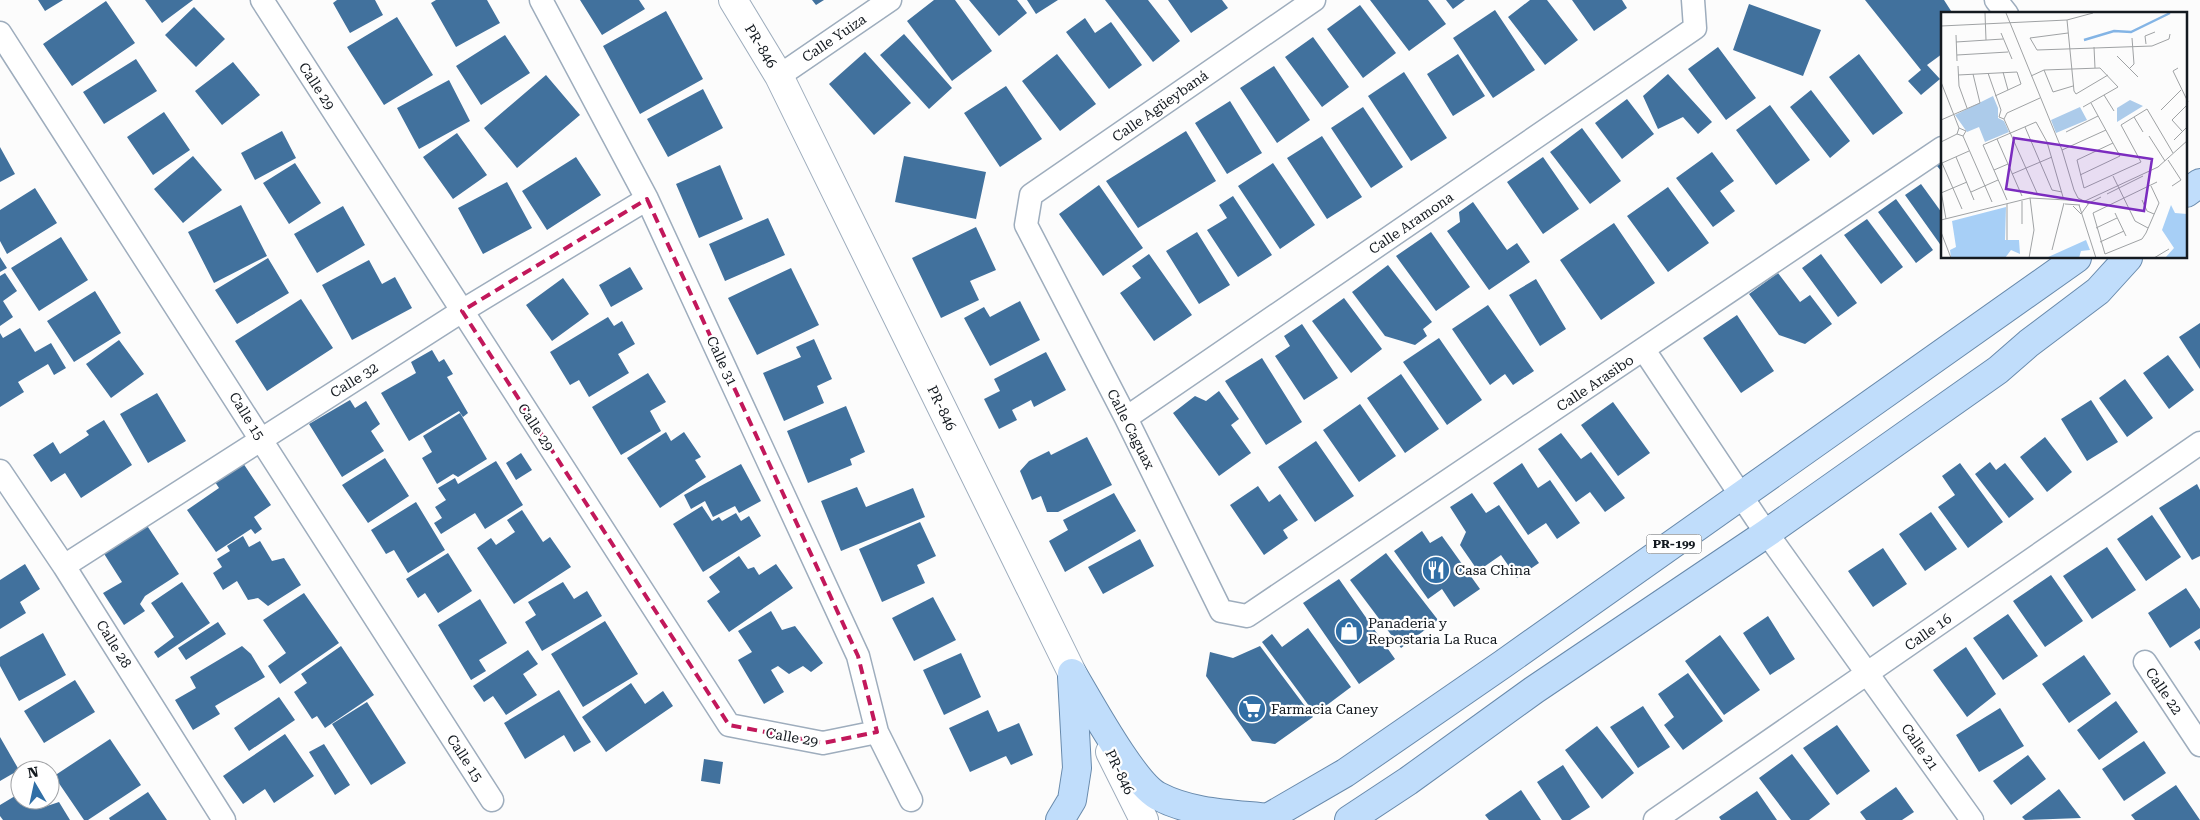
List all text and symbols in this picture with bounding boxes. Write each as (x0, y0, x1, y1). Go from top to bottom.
street label: Calle Yuiza (799, 11, 869, 65)
inset map (1941, 12, 2188, 259)
street label: PR-846 (742, 21, 780, 71)
street label: Calle 29 (296, 59, 338, 113)
street label: Calle Agüeybaná (1109, 67, 1211, 145)
street label: Calle Aramona (1366, 189, 1457, 257)
street label: Calle 31 (704, 334, 741, 389)
street label: Calle Arasibo (1554, 351, 1636, 415)
street label: Calle 32 (327, 359, 381, 401)
street label: PR-846 (924, 383, 960, 433)
street label: Calle Caguax (1104, 386, 1158, 472)
street label: Calle 15 (226, 389, 268, 443)
street label: Calle 29 (515, 400, 557, 454)
road number: PR-199 (1646, 534, 1702, 554)
restaurant icon: Casa China (1421, 555, 1451, 585)
place label: Casa China (1455, 562, 1531, 578)
street label: Calle 16 (1902, 610, 1955, 654)
place label: Panaderia y Repostaria La Ruca (1368, 615, 1498, 647)
shop icon: Panaderia y Repostaria La Ruca (1334, 616, 1364, 646)
street label: Calle 28 (93, 617, 135, 671)
street label: Calle 22 (2142, 664, 2186, 718)
supermarket icon: Farmacia Caney (1237, 694, 1267, 724)
place label: Farmacia Caney (1271, 701, 1379, 717)
street label: Calle 21 (1898, 721, 1942, 774)
street label: Calle 29 (764, 725, 820, 750)
street label: Calle 15 (444, 731, 486, 785)
street label: PR-846 (1102, 747, 1138, 797)
north arrow (10, 760, 60, 810)
text: N (26, 763, 40, 781)

